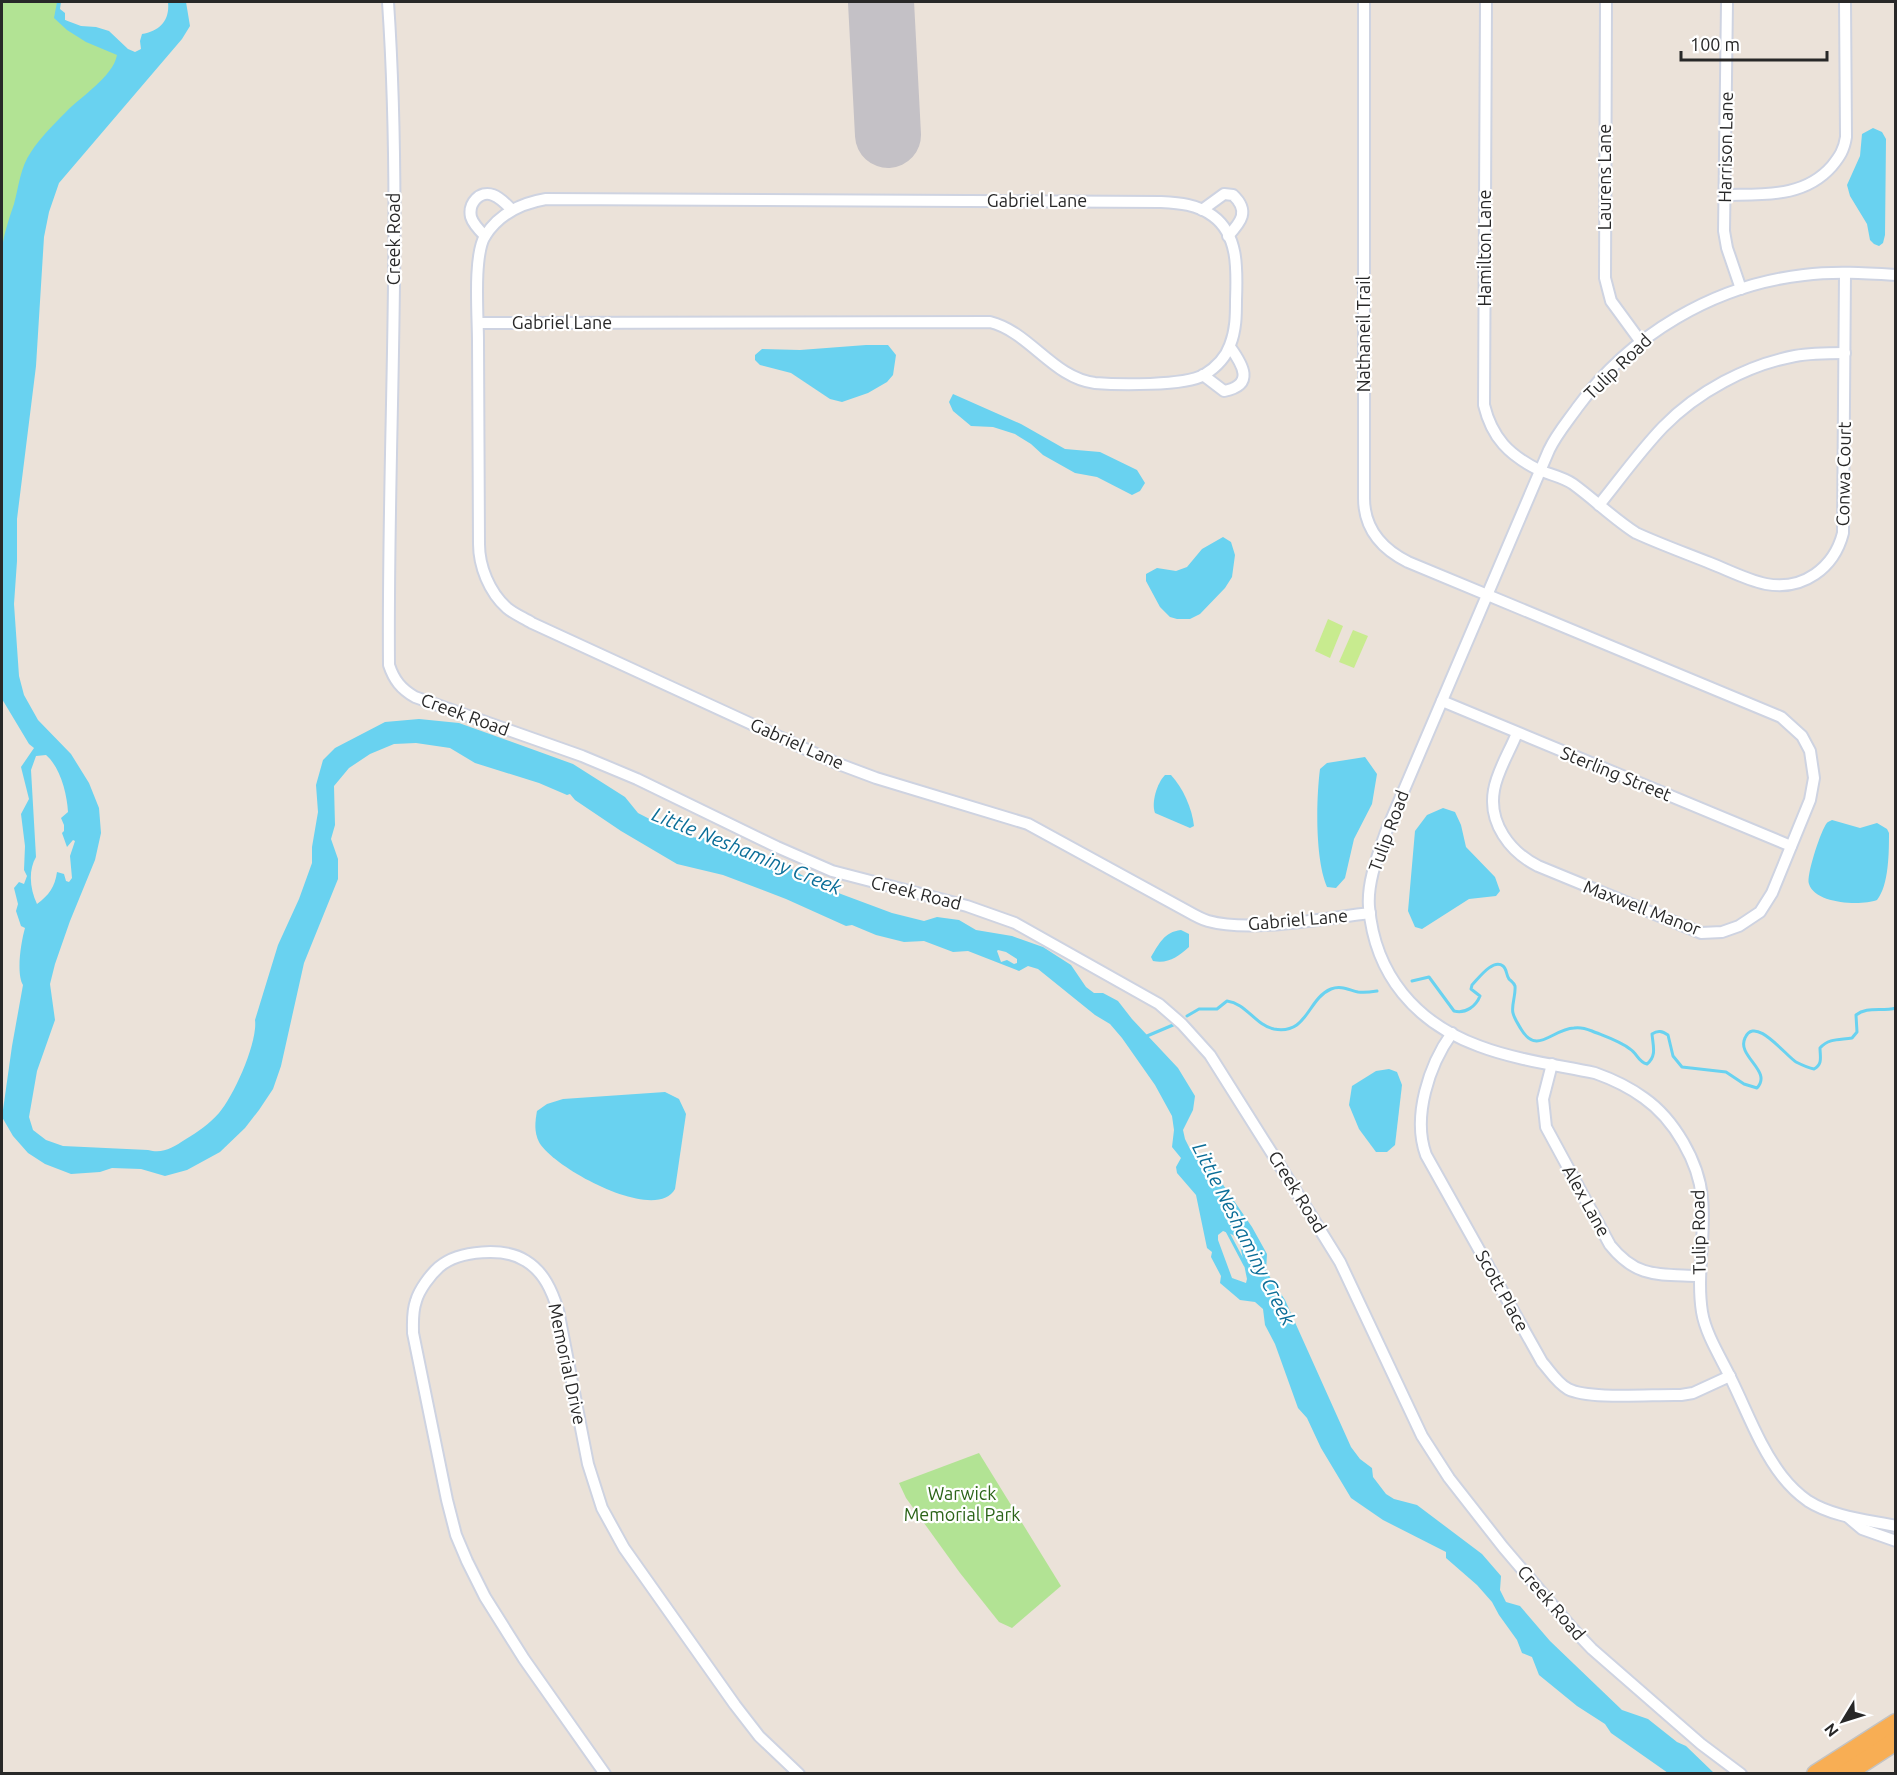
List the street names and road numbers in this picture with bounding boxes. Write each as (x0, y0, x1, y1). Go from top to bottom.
street label: Harrison Lane (1714, 91, 1736, 203)
street label: Laurens Lane (1594, 124, 1614, 230)
street label: Hamilton Lane (1474, 189, 1494, 307)
street label: Gabriel Lane (987, 190, 1087, 210)
street label: Creek Road (383, 193, 403, 285)
street label: Nathaneil Trail (1353, 275, 1373, 392)
street label: Gabriel Lane (512, 312, 612, 332)
street label: Tulip Road (1580, 330, 1655, 403)
street label: Conwa Court (1832, 421, 1854, 527)
street label: Creek Road (418, 689, 512, 739)
street label: Gabriel Lane (748, 714, 847, 773)
street label: Sterling Street (1558, 742, 1675, 804)
street label: Tulip Road (1364, 787, 1412, 874)
street label: Creek Road (869, 871, 963, 913)
street label: Maxwell Manor (1581, 876, 1704, 939)
street label: Gabriel Lane (1247, 905, 1349, 933)
street label: Creek Road (1265, 1147, 1331, 1236)
street label: Alex Lane (1559, 1161, 1615, 1240)
street label: Tulip Road (1687, 1189, 1709, 1275)
street label: Scott Place (1472, 1246, 1533, 1335)
street label: Memorial Drive (545, 1301, 591, 1426)
street label: Creek Road (1514, 1561, 1590, 1644)

